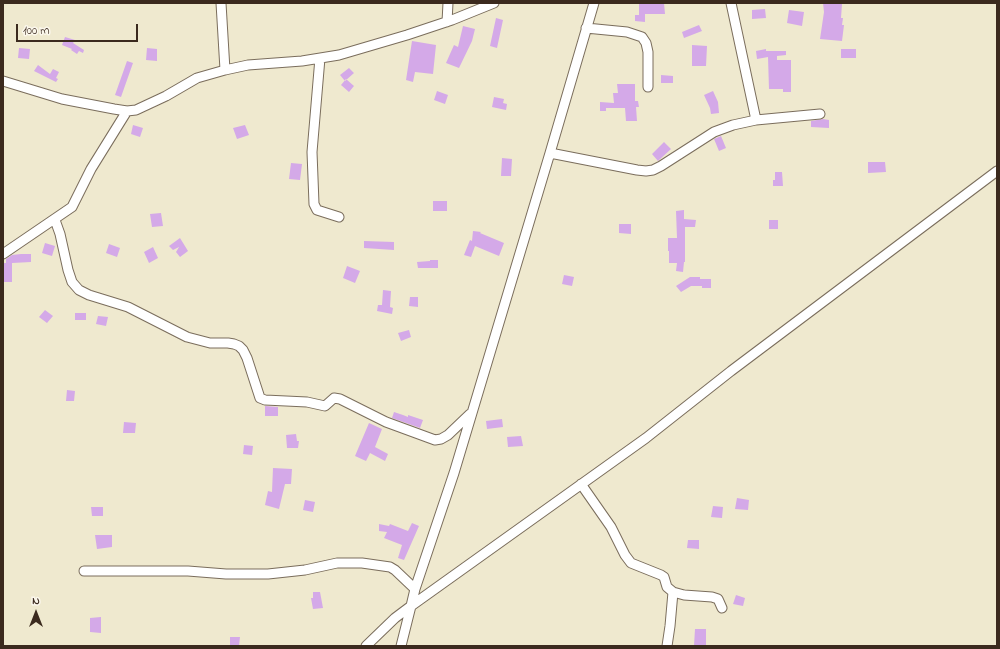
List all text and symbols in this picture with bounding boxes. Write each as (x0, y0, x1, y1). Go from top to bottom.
scale bar (18, 16, 140, 42)
text: 100 m (23, 22, 50, 40)
north arrow (16, 593, 56, 633)
text: N (32, 593, 40, 609)

